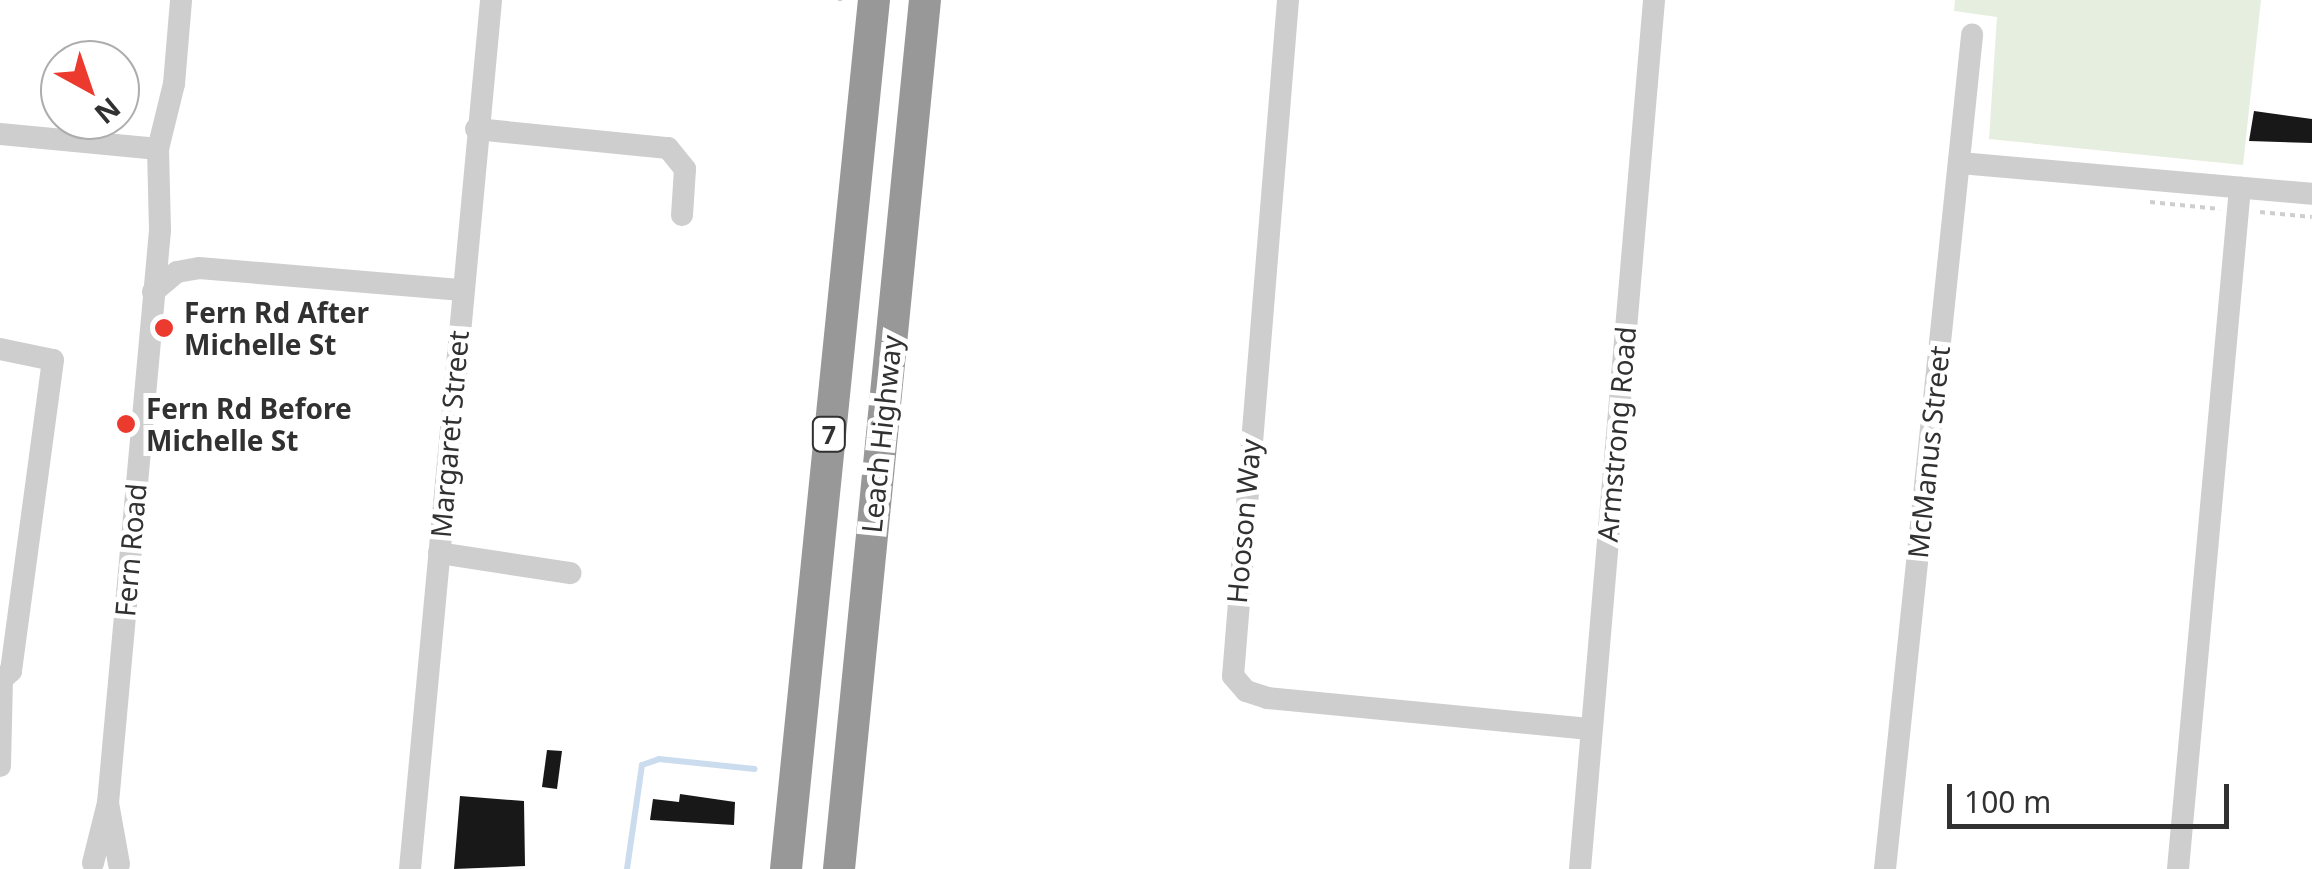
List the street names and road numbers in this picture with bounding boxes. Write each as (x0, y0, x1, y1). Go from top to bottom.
street label: Armstrong Road (1590, 325, 1642, 543)
street label: Margaret Street (423, 329, 475, 539)
street label: Leach Highway (854, 333, 908, 535)
street label: McManus Street (1900, 344, 1956, 560)
road number: 7 (812, 414, 846, 454)
street label: Hooson Way (1219, 437, 1267, 605)
street label: Fern Road (107, 482, 153, 618)

